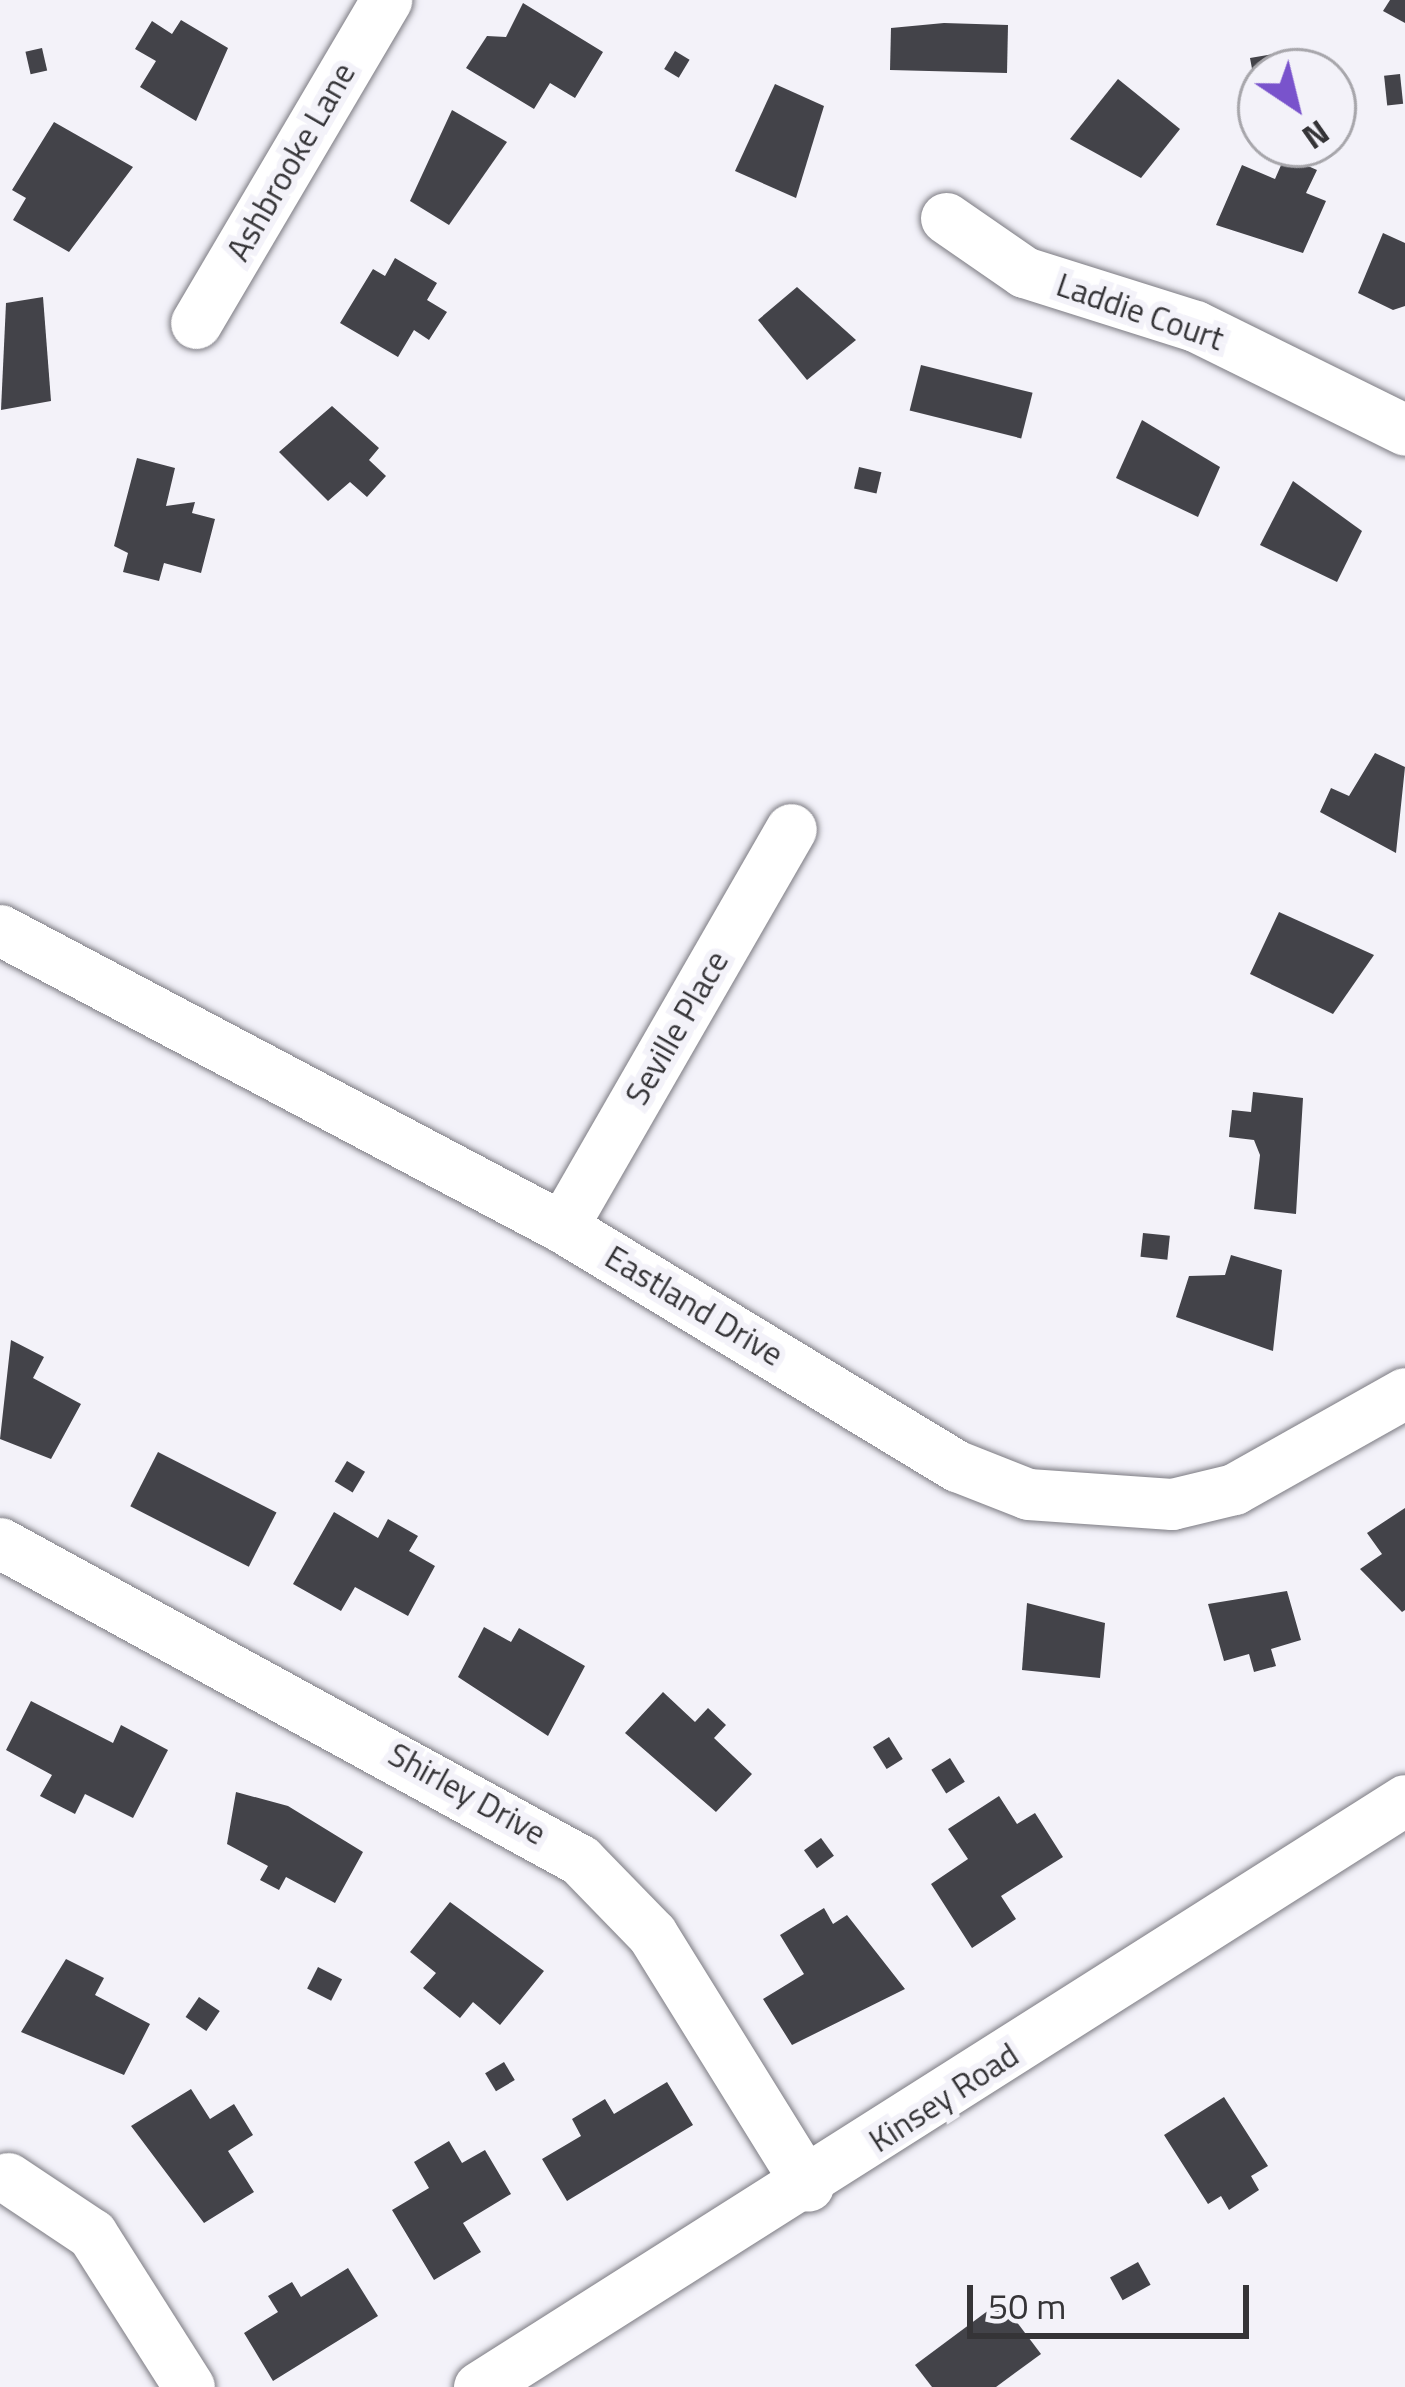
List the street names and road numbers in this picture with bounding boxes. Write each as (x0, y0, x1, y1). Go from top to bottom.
street label: Ashbrooke Lane (218, 56, 364, 268)
street label: Laddie Court (1051, 265, 1229, 359)
street label: Seville Place (617, 944, 737, 1112)
street label: Eastland Drive (598, 1237, 790, 1375)
street label: Shirley Drive (381, 1735, 553, 1853)
street label: Kinsey Road (862, 2035, 1026, 2161)

